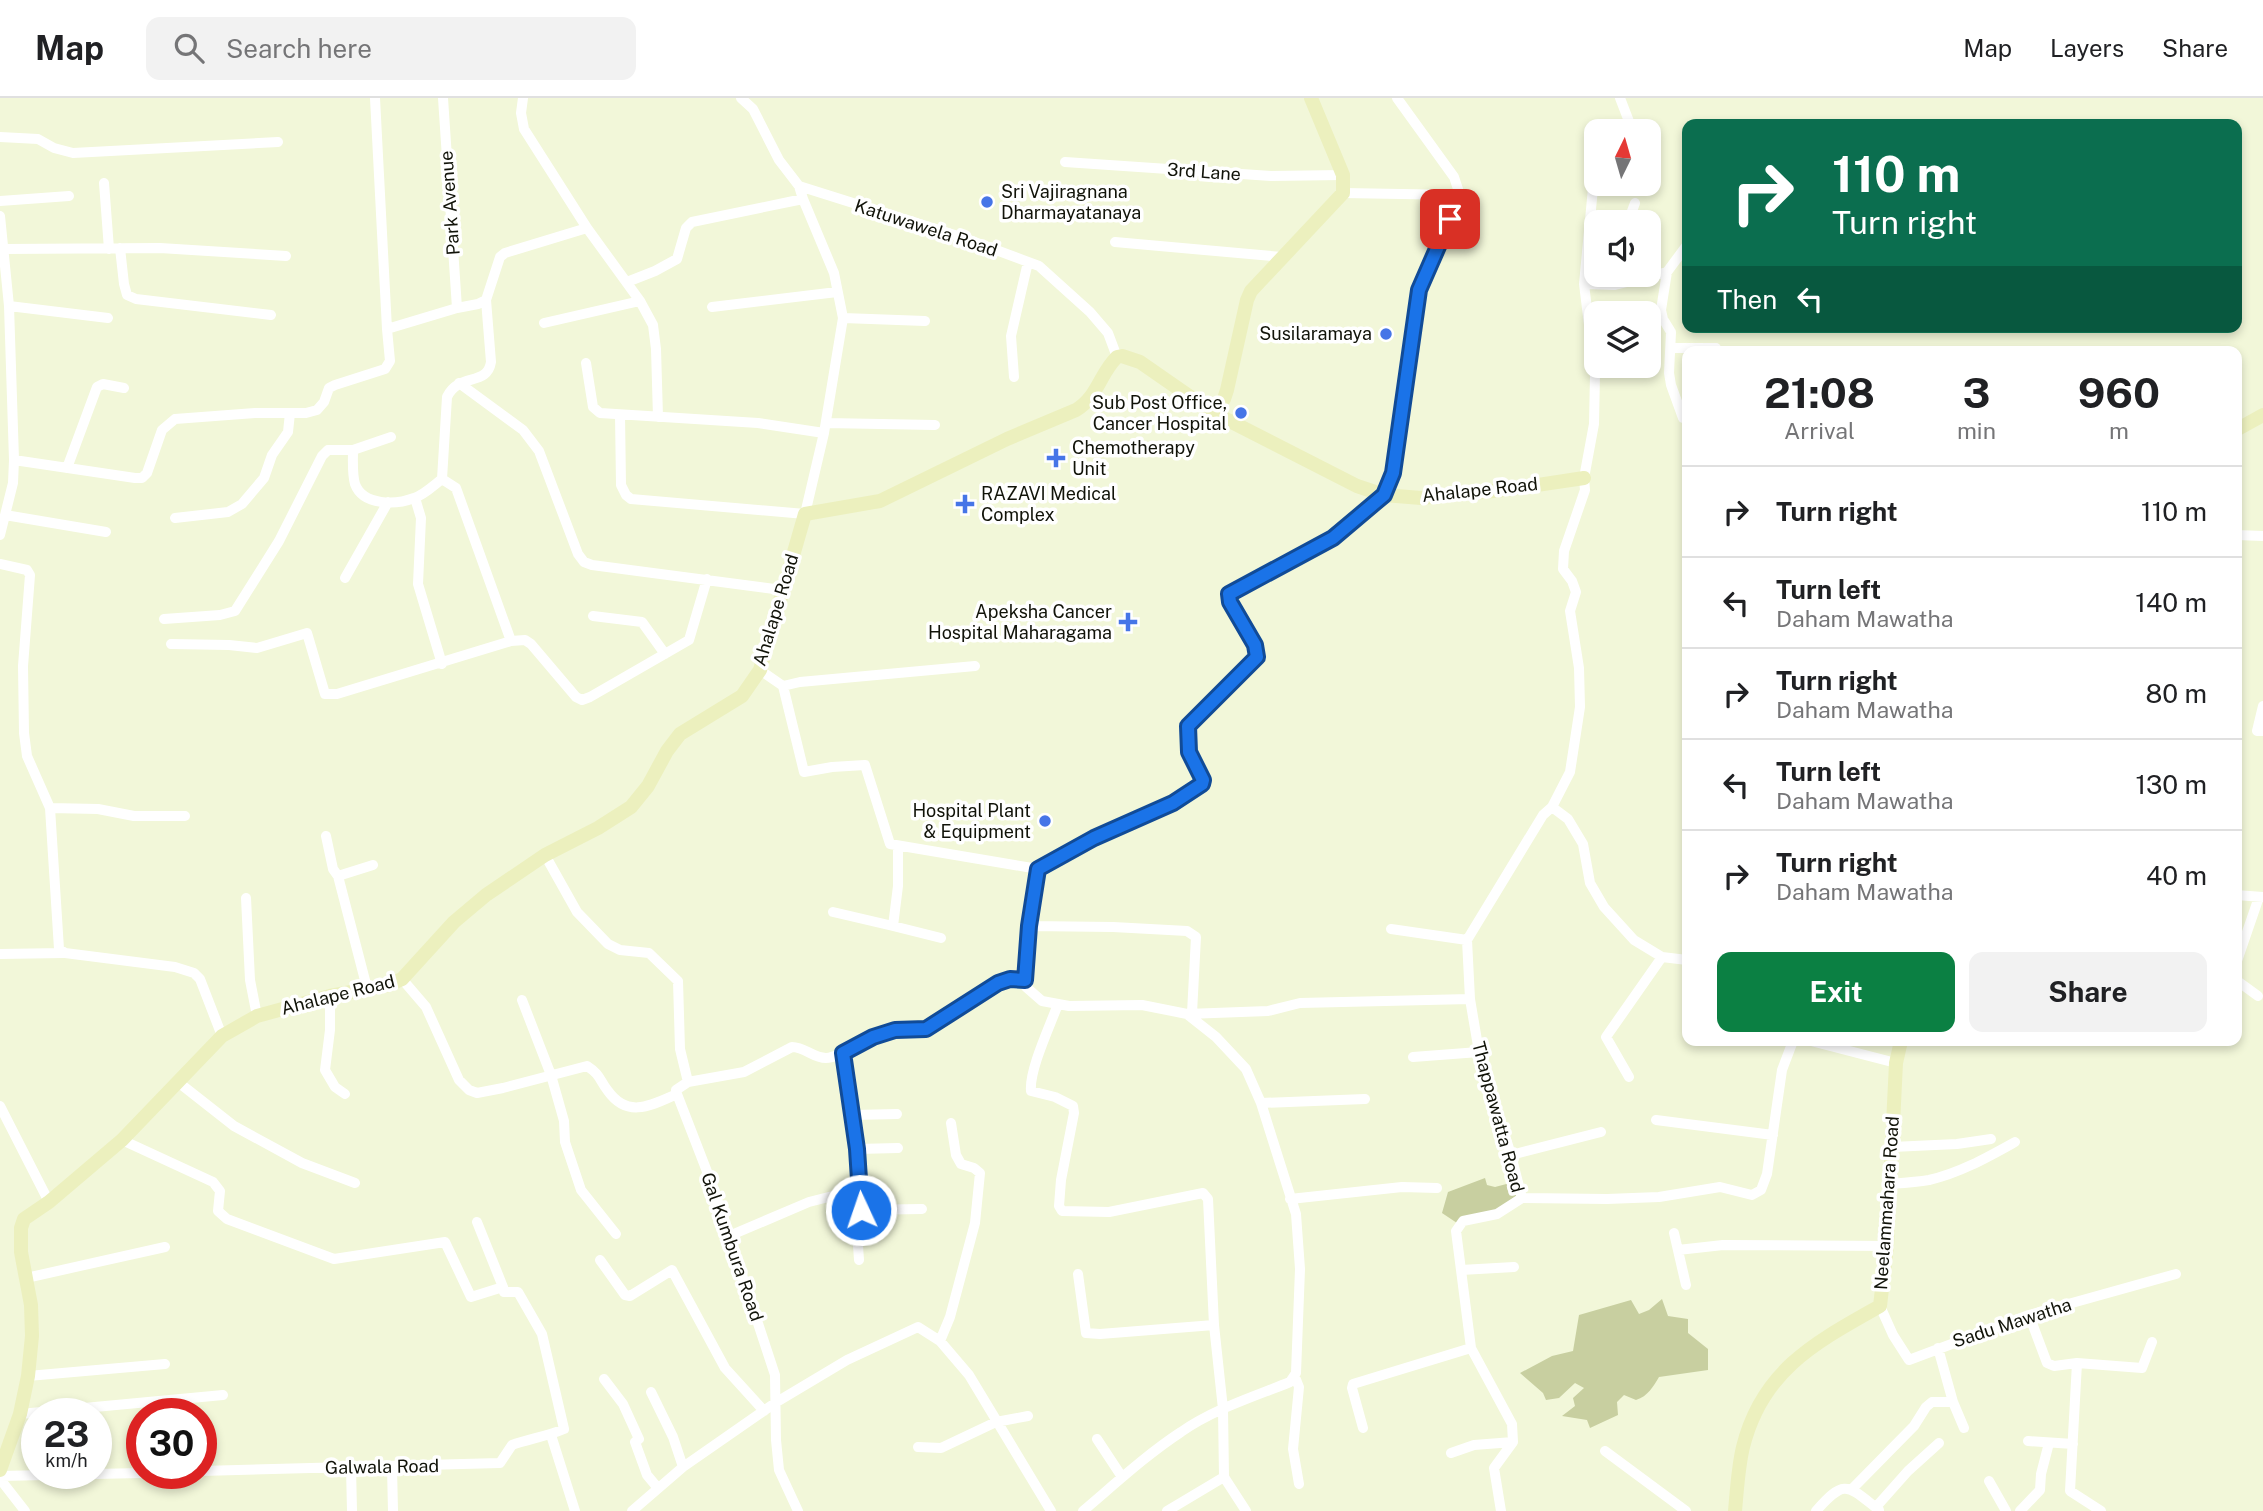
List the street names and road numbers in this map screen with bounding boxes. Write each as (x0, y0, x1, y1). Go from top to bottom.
street label: Park Avenue (435, 150, 464, 256)
street label: 3rd Lane (1166, 158, 1242, 185)
street label: Katuwawela Road (852, 195, 1000, 261)
street label: Ahalape Road (1421, 473, 1539, 506)
street label: Ahalape Road (748, 551, 803, 668)
street label: Ahalape Road (279, 970, 397, 1019)
street label: Thappawatta Road (1468, 1039, 1529, 1195)
street label: Neelammahara Road (1870, 1115, 1903, 1291)
street label: Gal Kumbura Road (697, 1170, 768, 1324)
street label: Sadu Mawatha (1950, 1293, 2074, 1352)
street label: Galwala Road (325, 1455, 439, 1478)

